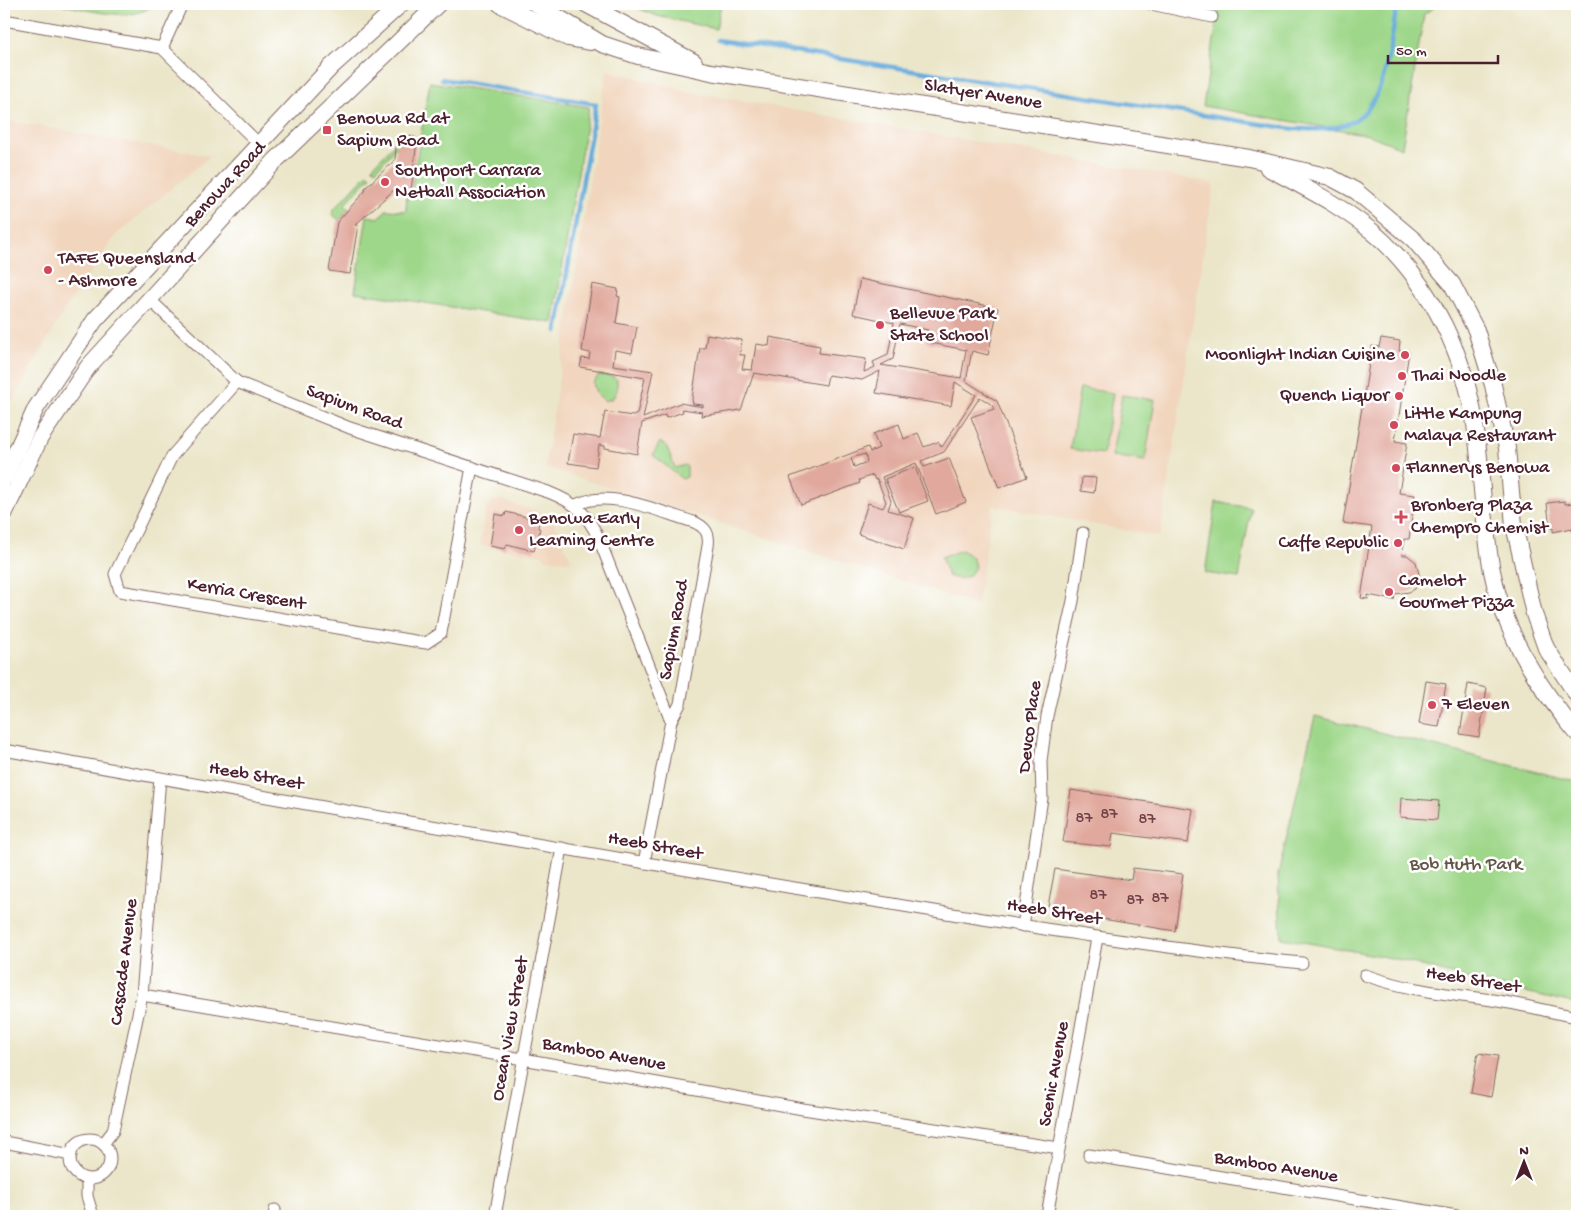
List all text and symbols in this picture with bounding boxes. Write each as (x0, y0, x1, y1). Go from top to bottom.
scale bar (1388, 32, 1498, 64)
text: 50 m (1396, 43, 1427, 61)
street label: Slatyer Avenue (923, 74, 1044, 116)
place label: Benowa Rd at Sapium Road (336, 108, 451, 153)
marker: Benowa Rd at Sapium Road (321, 124, 333, 136)
street label: Benowa Road (180, 136, 273, 234)
place label: Southport Carrara Netball Association (395, 160, 545, 205)
marker: Southport Carrara Netball Association (379, 176, 391, 188)
place label: TAFE Queensland - Ashmore (57, 248, 197, 293)
marker: TAFE Queensland - Ashmore (42, 264, 54, 276)
place label: Bellevue Park State School (889, 303, 997, 348)
marker: Bellevue Park State School (874, 319, 886, 331)
place label: Moonlight Indian Cuisine (1205, 344, 1395, 367)
marker: Moonlight Indian Cuisine (1399, 349, 1411, 361)
place label: Thai Noodle (1411, 365, 1506, 388)
marker: Thai Noodle (1396, 370, 1408, 382)
street label: Sapium Road (303, 380, 407, 437)
place label: Quench Liquor (1279, 385, 1391, 408)
marker: Quench Liquor (1393, 390, 1405, 402)
place label: Little Kampung Malaya Restaurant (1404, 403, 1557, 448)
marker: Little Kampung Malaya Restaurant (1388, 419, 1400, 431)
place label: Flannerys Benowa (1405, 457, 1551, 480)
marker: Flannerys Benowa (1390, 462, 1402, 474)
place label: Bronberg Plaza Chempro Chemist (1410, 495, 1550, 540)
place label: Benowa Early Learning Centre (528, 508, 654, 553)
marker: Bronberg Plaza Chempro Chemist (1395, 511, 1407, 523)
marker: Benowa Early Learning Centre (513, 524, 525, 536)
place label: Caffe Republic (1278, 532, 1389, 555)
marker: Caffe Republic (1392, 537, 1404, 549)
place label: Camelot Gourmet Pizza (1399, 570, 1515, 615)
street label: Kerria Crescent (185, 573, 309, 617)
street label: Sapium Road (655, 576, 695, 682)
marker: Camelot Gourmet Pizza (1383, 586, 1395, 598)
street label: Devco Place (1014, 679, 1048, 776)
place label: 7 Eleven (1441, 694, 1509, 717)
marker: 7 Eleven (1426, 699, 1438, 711)
street label: Heeb Street (207, 757, 307, 797)
house number: 87 (1100, 806, 1118, 825)
house number: 87 (1075, 810, 1093, 829)
house number: 87 (1138, 811, 1156, 830)
street label: Heeb Street (606, 827, 706, 867)
park label: Bob Huth Park (1409, 854, 1524, 877)
house number: 87 (1089, 887, 1107, 906)
house number: 87 (1151, 890, 1169, 909)
house number: 87 (1126, 892, 1144, 911)
street label: Heeb Street (1005, 894, 1105, 932)
street label: Cascade Avenue (106, 897, 144, 1027)
street label: Ocean View Street (487, 953, 535, 1103)
street label: Heeb Street (1424, 962, 1524, 1000)
street label: Scenic Avenue (1034, 1019, 1076, 1128)
street label: Bamboo Avenue (539, 1033, 668, 1077)
north arrow (1498, 1138, 1548, 1188)
text: N (1519, 1143, 1529, 1160)
street label: Bamboo Avenue (1211, 1147, 1340, 1189)

